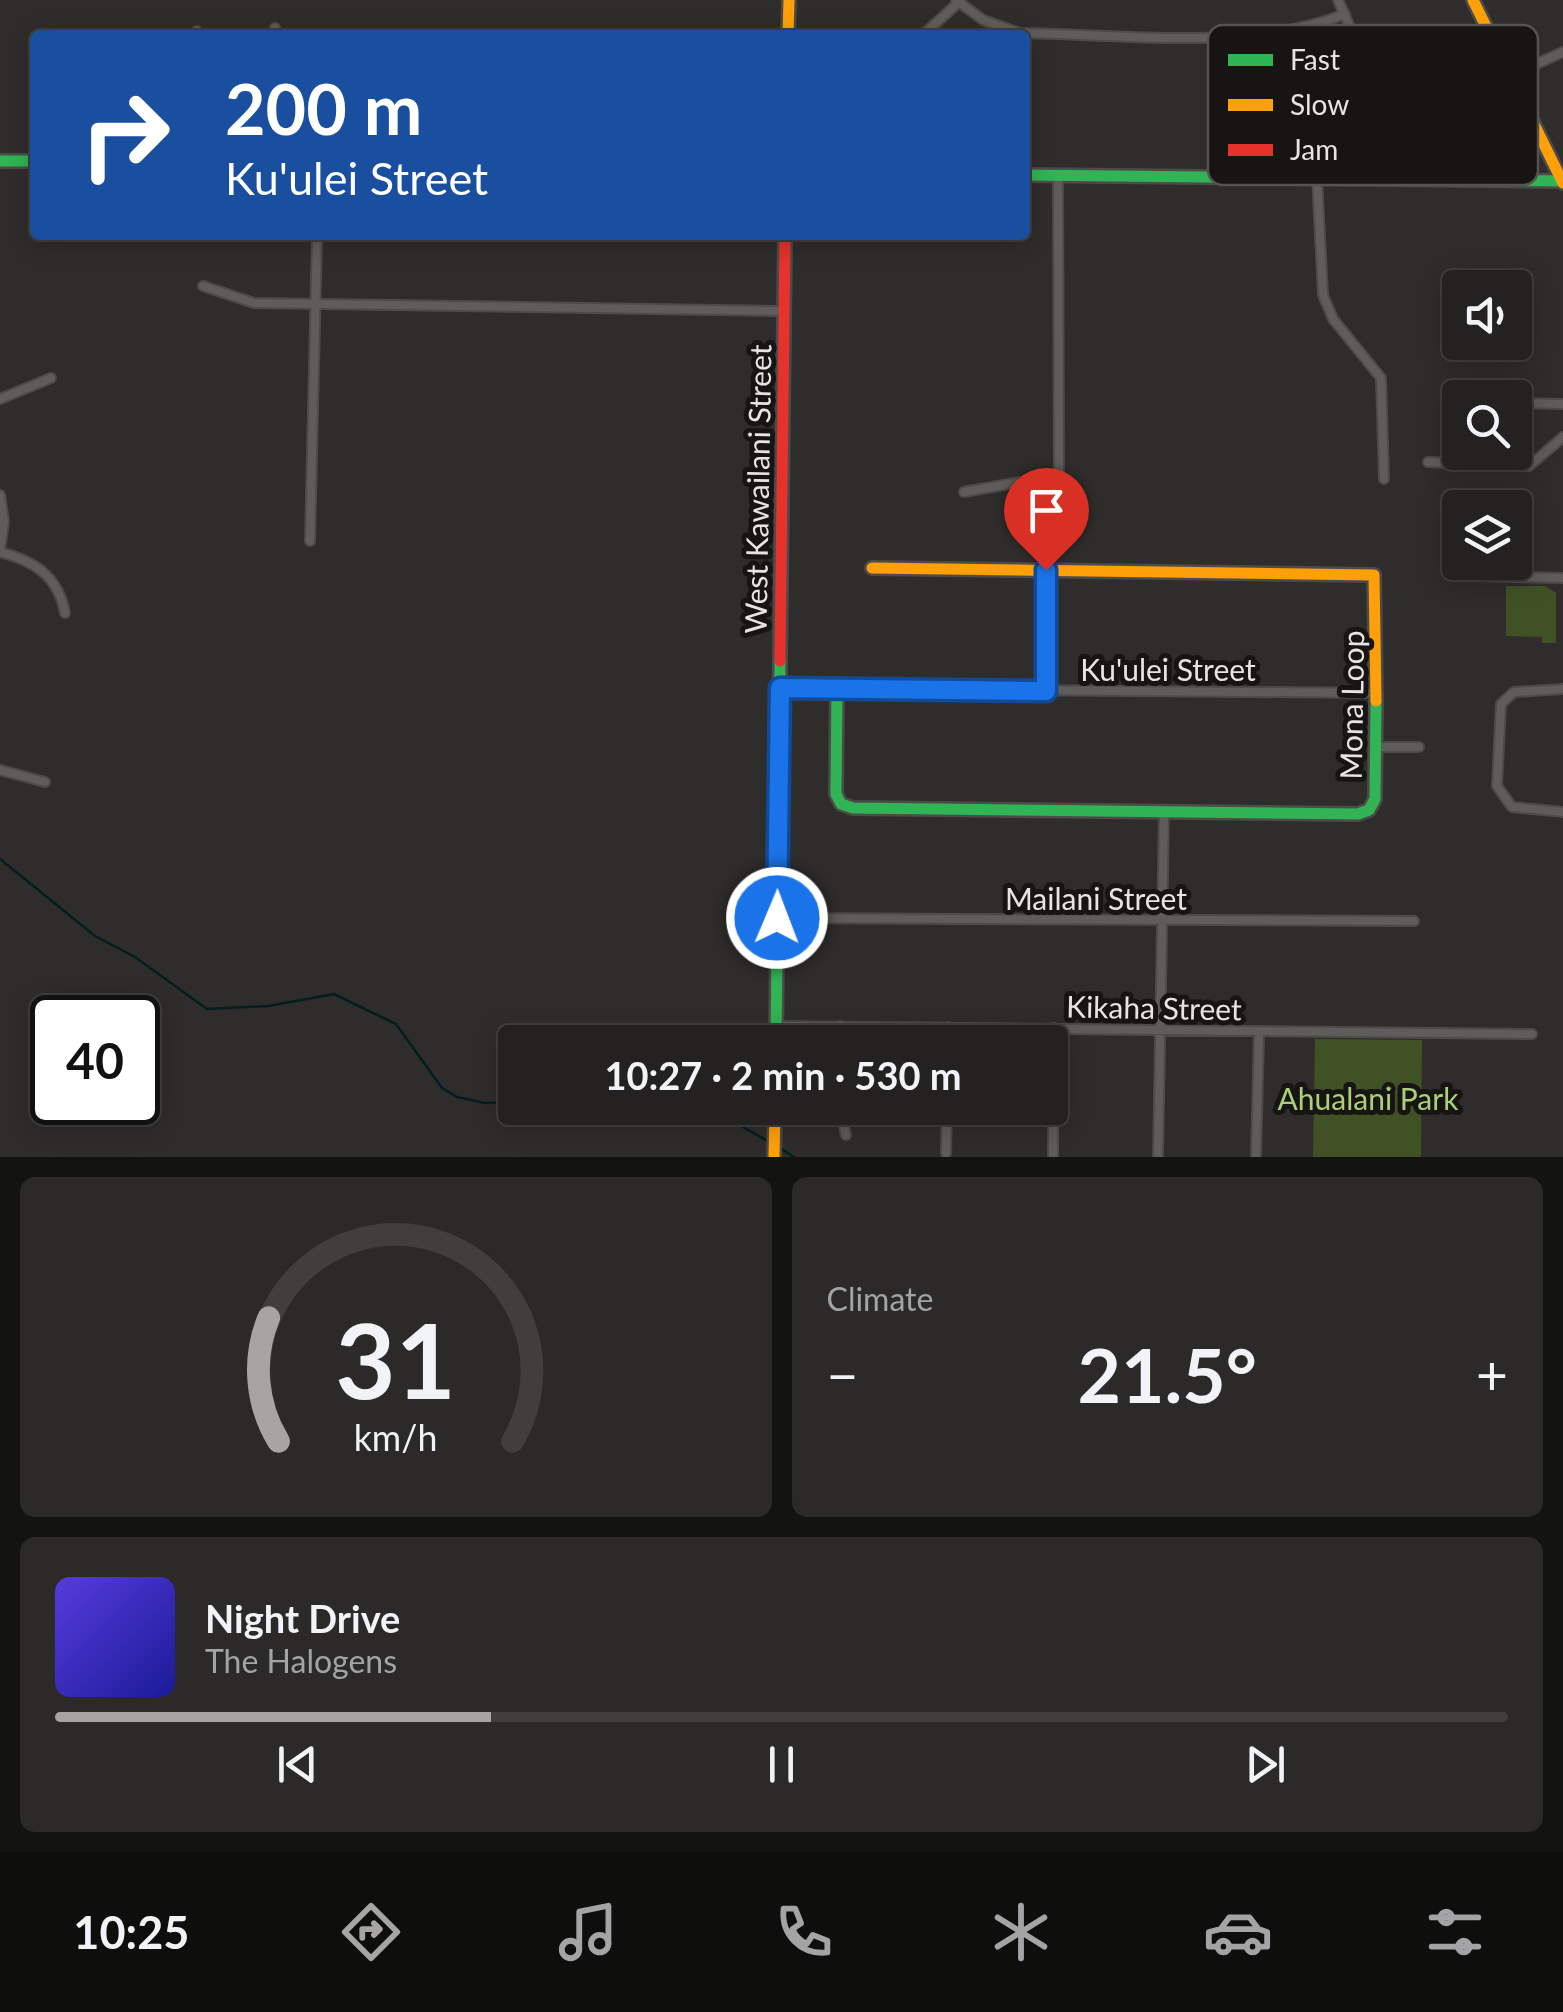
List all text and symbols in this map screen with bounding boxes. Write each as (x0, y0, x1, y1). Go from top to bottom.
legend (1208, 25, 1538, 185)
text: Fast (1290, 42, 1340, 76)
text: 200 m (225, 66, 422, 150)
icon: right (60, 70, 190, 200)
text: Slow (1290, 87, 1349, 121)
text: Jam (1290, 132, 1338, 166)
text: Ku'ulei Street (225, 151, 488, 205)
map controls (1442, 270, 1532, 580)
button: sound (1442, 270, 1532, 360)
street label: West Kawailani Street (736, 344, 778, 634)
button: search (1442, 380, 1532, 470)
pin (1004, 468, 1089, 571)
icon: arrive (1019, 483, 1074, 538)
button: layers (1442, 490, 1532, 580)
street label: Mona Loop (1332, 630, 1370, 780)
street label: Ku'ulei Street (1080, 651, 1256, 687)
position arrow (725, 866, 829, 970)
street label: Mailani Street (1005, 880, 1187, 916)
street label: Kikaha Street (1066, 987, 1242, 1027)
speed limit sign: 40 (30, 995, 160, 1125)
text: 10:27 · 2 min · 530 m (604, 1052, 962, 1098)
park label: Ahualani Park (1278, 1080, 1459, 1116)
text: Climate (827, 1279, 933, 1318)
text: 31 (335, 1296, 456, 1421)
text: 21.5° (1078, 1329, 1257, 1419)
text: − (827, 1341, 858, 1407)
text: + (1476, 1341, 1508, 1407)
text: km/h (354, 1416, 438, 1459)
text: Night Drive (205, 1595, 400, 1641)
text: The Halogens (205, 1641, 397, 1680)
icon: previous (270, 1737, 325, 1792)
icon: pause (754, 1737, 809, 1792)
icon: next (1238, 1737, 1293, 1792)
icon: directions (336, 1897, 406, 1967)
icon: music (553, 1897, 623, 1967)
icon: phone (769, 1897, 839, 1967)
icon: climate (986, 1897, 1056, 1967)
icon: car (1203, 1897, 1273, 1967)
icon: filters (1420, 1897, 1490, 1967)
text: 10:25 (73, 1905, 189, 1959)

